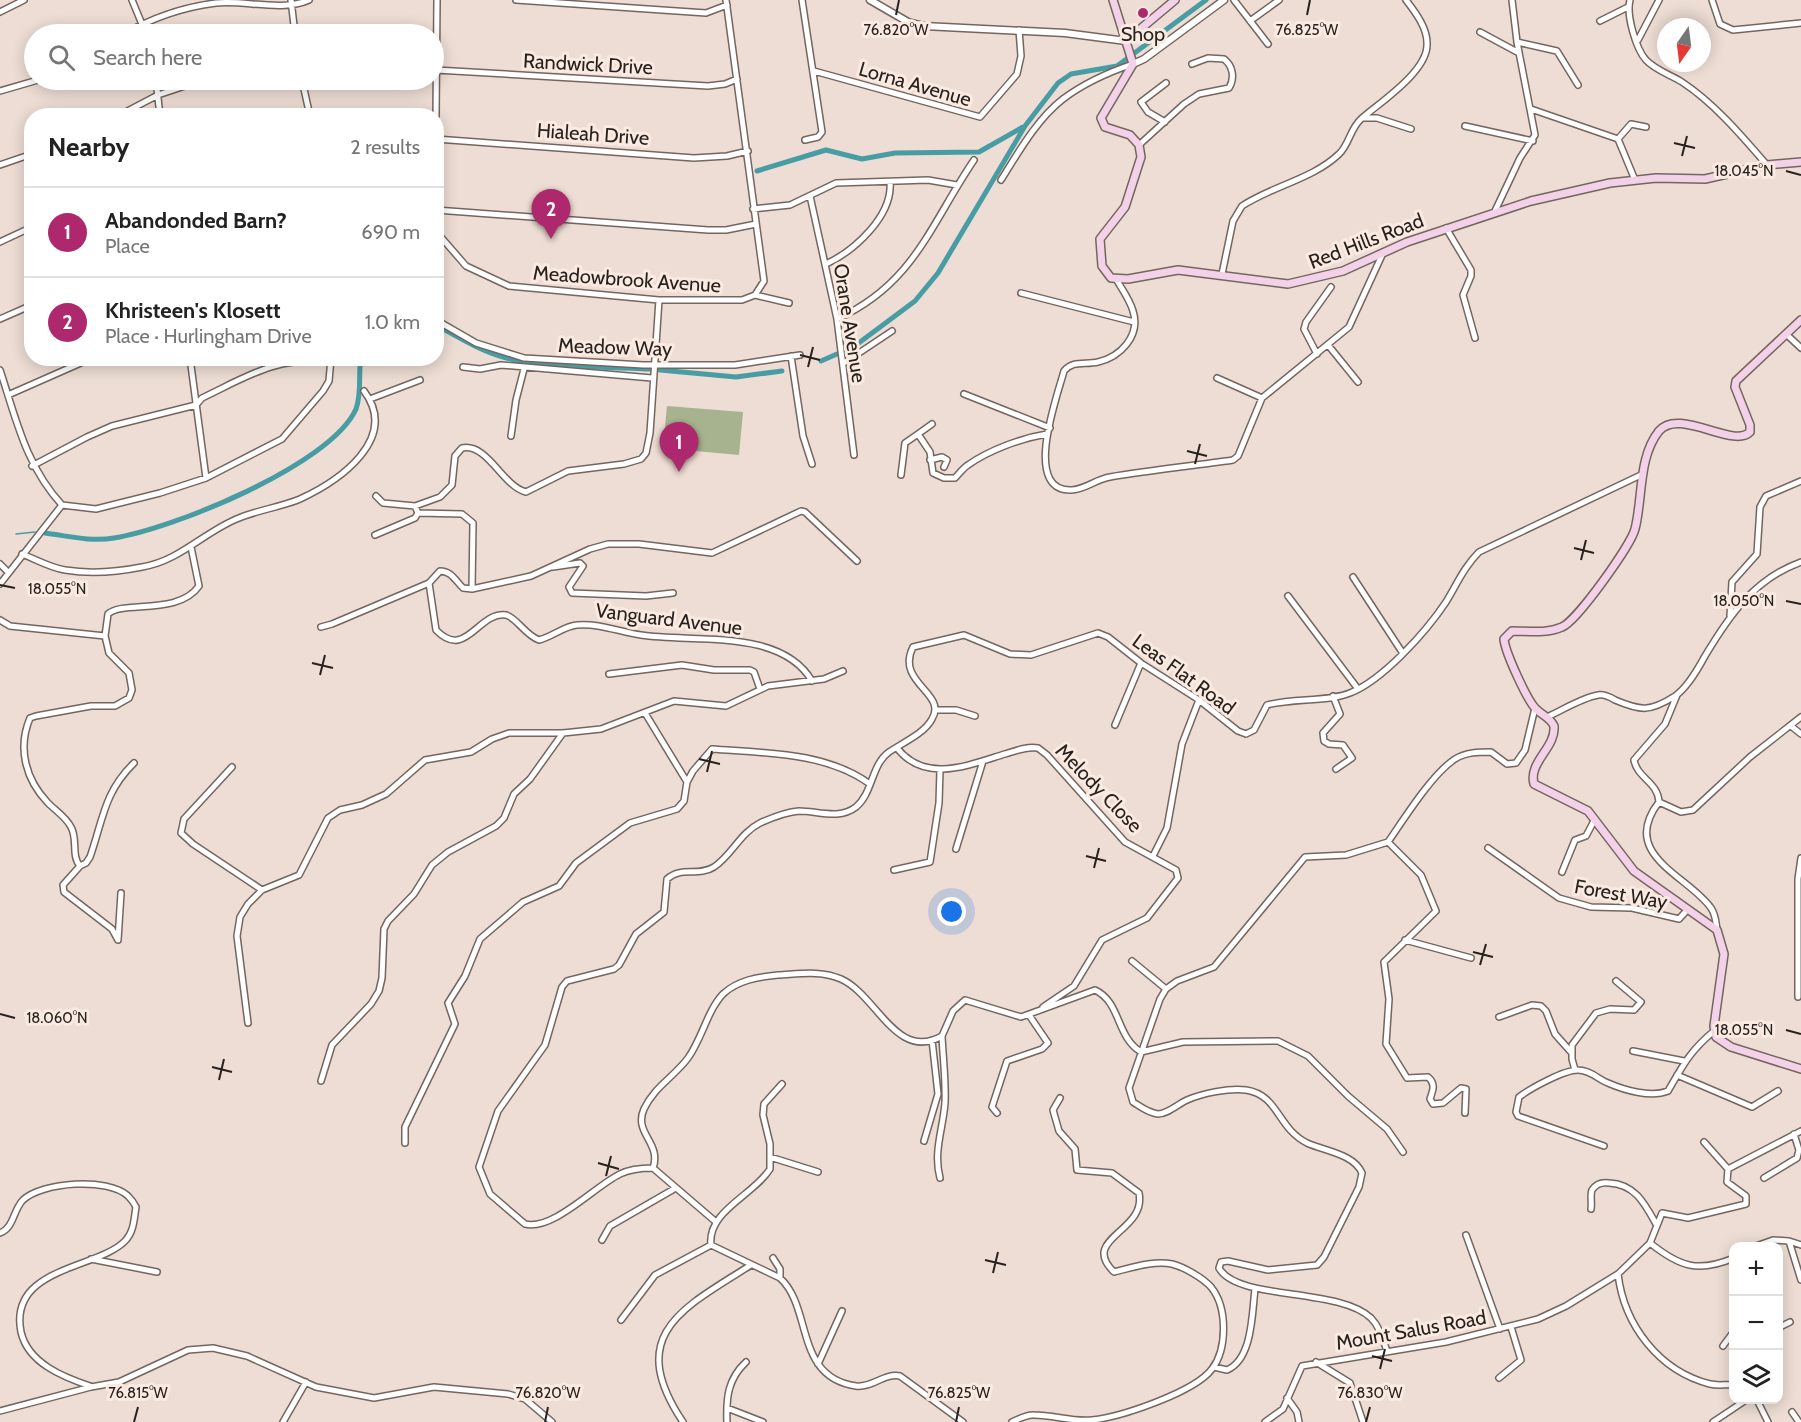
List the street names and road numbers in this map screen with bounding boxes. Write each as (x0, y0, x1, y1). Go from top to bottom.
street label: Randwick Drive (522, 49, 654, 79)
street label: Lorna Avenue (856, 56, 974, 112)
street label: Hialeah Drive (536, 118, 650, 150)
street label: Red Hills Road (1305, 208, 1427, 274)
street label: Meadowbrook Avenue (532, 260, 722, 298)
street label: Orane Avenue (829, 262, 871, 384)
street label: Meadow Way (557, 333, 673, 361)
street label: Vanguard Avenue (594, 598, 744, 640)
street label: Leas Flat Road (1128, 629, 1240, 719)
street label: Melody Close (1051, 739, 1147, 837)
street label: Forest Way (1573, 874, 1669, 914)
street label: Mount Salus Road (1334, 1305, 1488, 1355)

